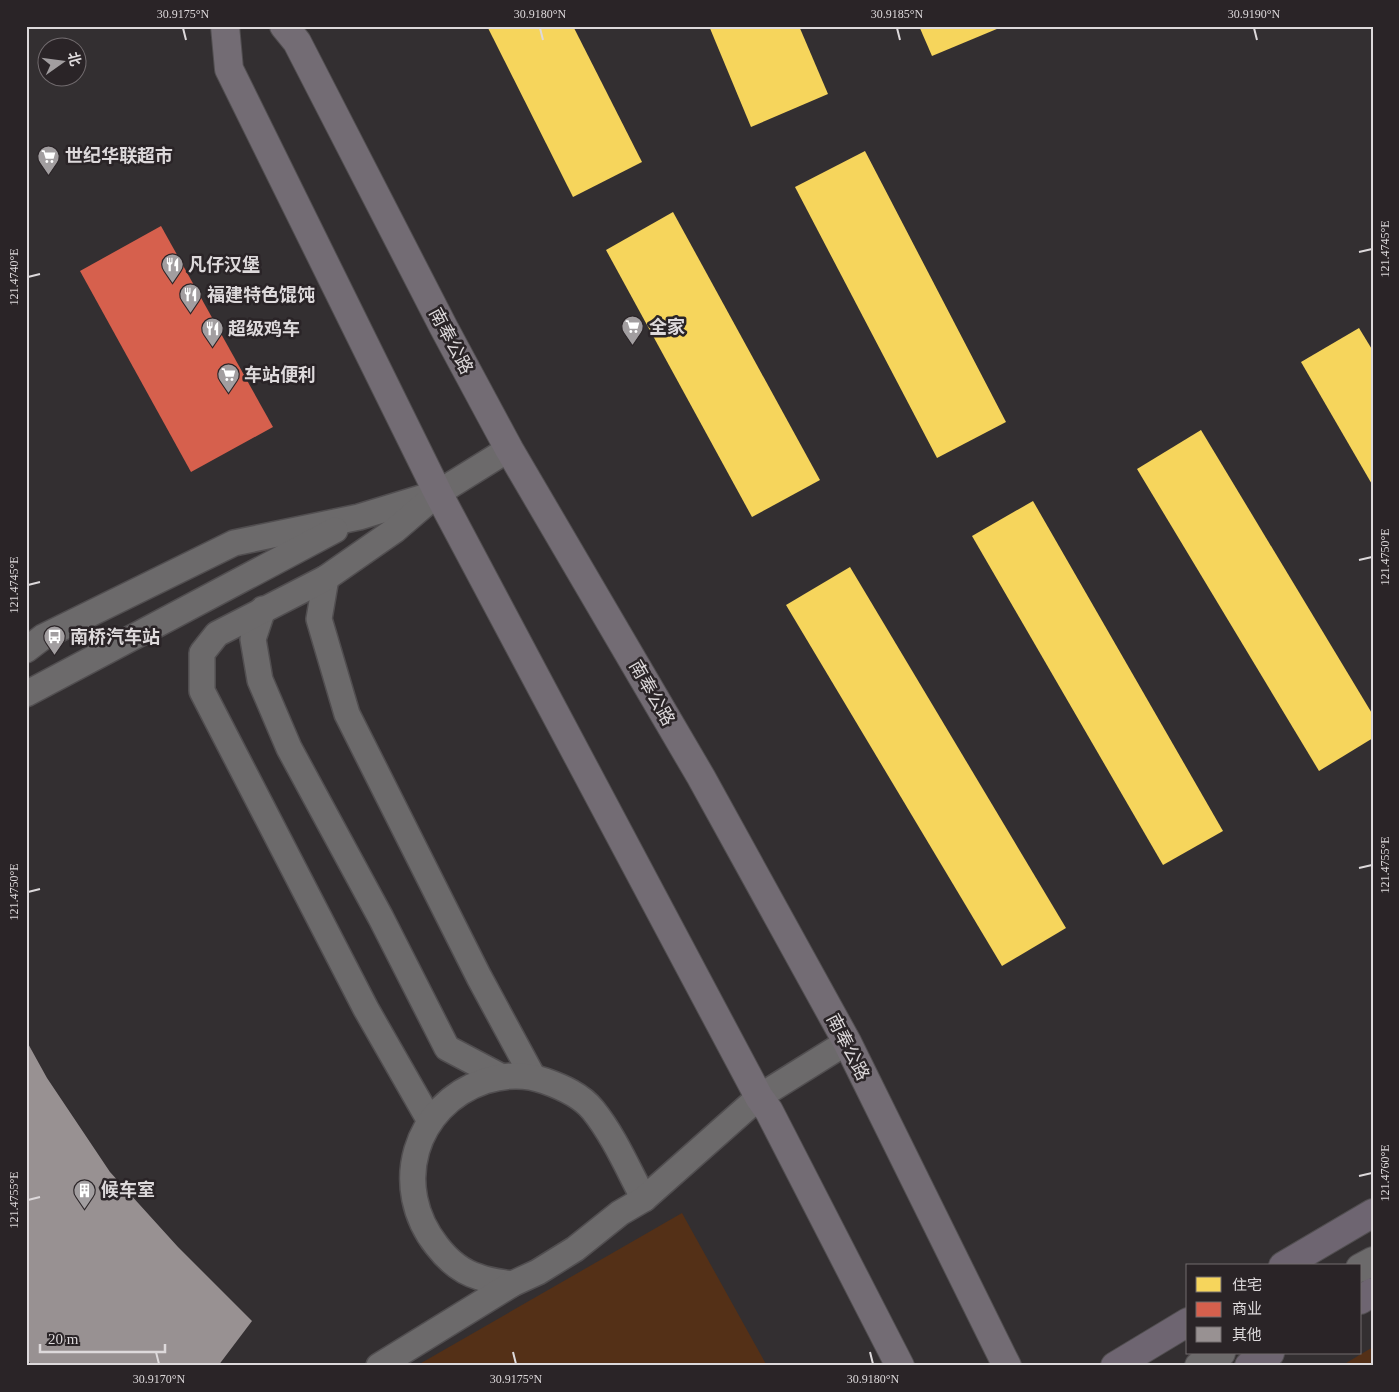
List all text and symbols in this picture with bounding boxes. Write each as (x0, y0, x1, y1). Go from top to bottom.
text: 30.9175°N (157, 7, 210, 21)
text: 30.9180°N (514, 7, 567, 21)
text: 30.9185°N (871, 7, 924, 21)
text: 30.9190°N (1228, 7, 1281, 21)
north arrow (38, 38, 88, 88)
text: 北 (65, 50, 83, 68)
supermarket icon: 世纪华联超市 (37, 144, 61, 175)
place label: 世纪华联超市 (65, 145, 173, 166)
text: 121.4745°E (1378, 220, 1392, 278)
text: 121.4740°E (7, 248, 21, 306)
restaurant icon: 凡仔汉堡 (160, 253, 184, 284)
place label: 凡仔汉堡 (188, 255, 260, 275)
restaurant icon: 福建特色馄饨 (179, 283, 203, 314)
place label: 福建特色馄饨 (207, 285, 315, 305)
street label: 南奉公路 (425, 305, 477, 377)
supermarket icon: 全家 (621, 315, 645, 346)
restaurant icon: 超级鸡车 (200, 317, 224, 348)
place label: 全家 (649, 317, 685, 337)
place label: 超级鸡车 (228, 319, 300, 339)
supermarket icon: 车站便利 (216, 363, 240, 394)
place label: 车站便利 (244, 365, 316, 385)
text: 121.4750°E (1378, 528, 1392, 586)
text: 121.4745°E (7, 556, 21, 614)
bus stop icon: 南桥汽车站 (42, 625, 66, 656)
place label: 南桥汽车站 (70, 627, 160, 647)
street label: 南奉公路 (625, 657, 679, 729)
text: 121.4755°E (1378, 836, 1392, 894)
text: 121.4750°E (7, 863, 21, 921)
street label: 南奉公路 (823, 1010, 873, 1084)
text: 121.4760°E (1378, 1144, 1392, 1202)
text: 121.4755°E (7, 1171, 21, 1229)
building icon: 候车室 (73, 1178, 97, 1209)
place label: 候车室 (101, 1180, 155, 1200)
legend (1186, 1264, 1362, 1354)
text: 住宅 (1232, 1277, 1262, 1293)
text: 商业 (1232, 1301, 1262, 1317)
scale bar (40, 1322, 165, 1354)
text: 其他 (1232, 1327, 1262, 1343)
text: 20 m (48, 1331, 79, 1347)
text: 30.9170°N (133, 1372, 186, 1386)
text: 30.9175°N (490, 1372, 543, 1386)
text: 30.9180°N (847, 1372, 900, 1386)

